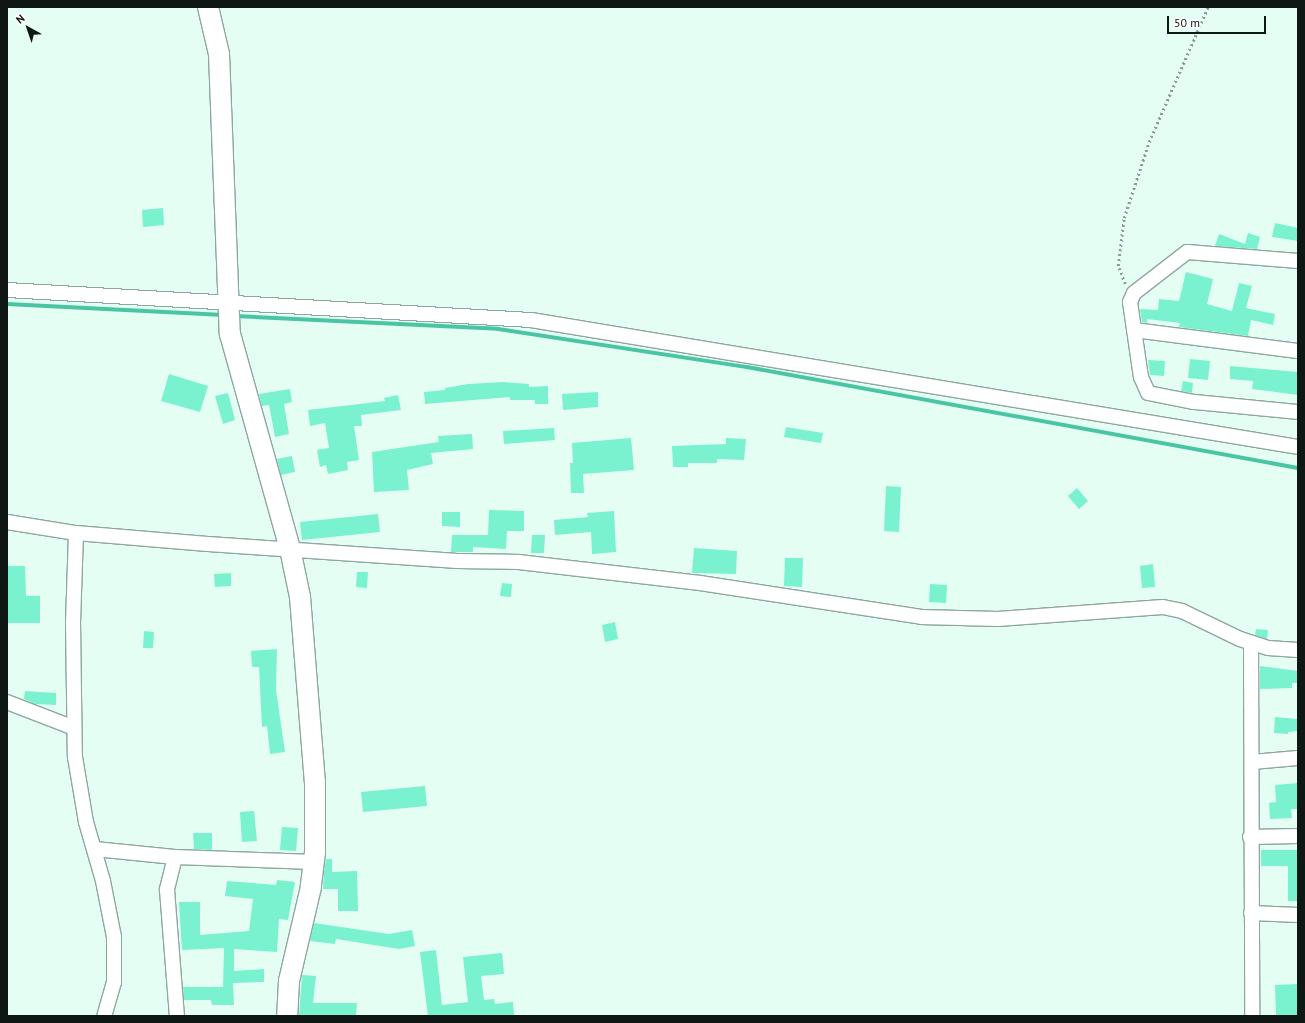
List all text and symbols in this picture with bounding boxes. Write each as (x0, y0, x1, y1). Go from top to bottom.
north arrow (8, 8, 48, 48)
scale bar (1169, 8, 1268, 34)
text: N (13, 11, 28, 26)
text: 50 m (1174, 15, 1200, 30)

